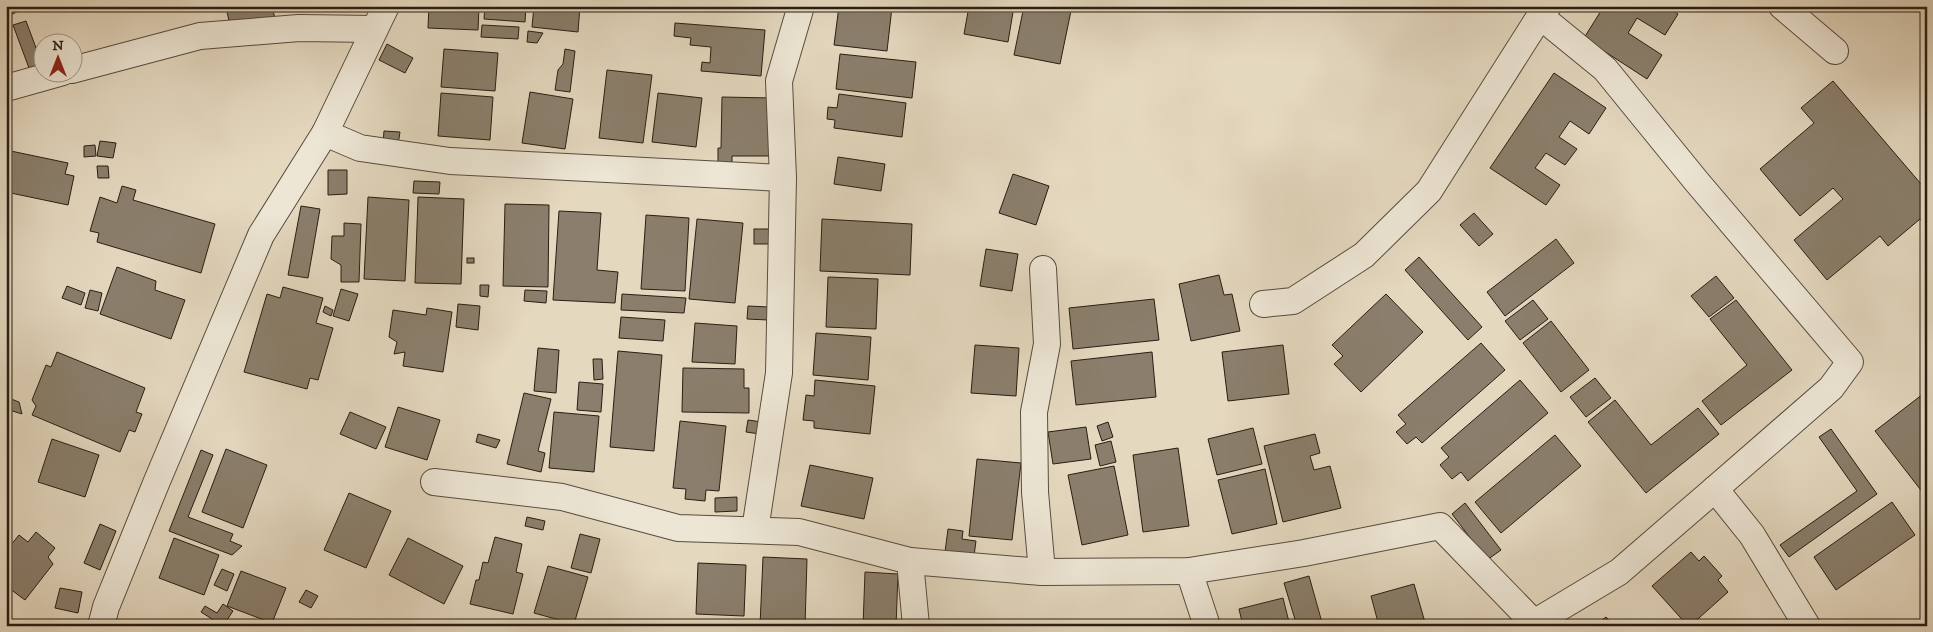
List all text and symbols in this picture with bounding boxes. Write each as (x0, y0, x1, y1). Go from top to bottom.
north arrow (32, 32, 82, 82)
text: N (52, 37, 64, 55)

